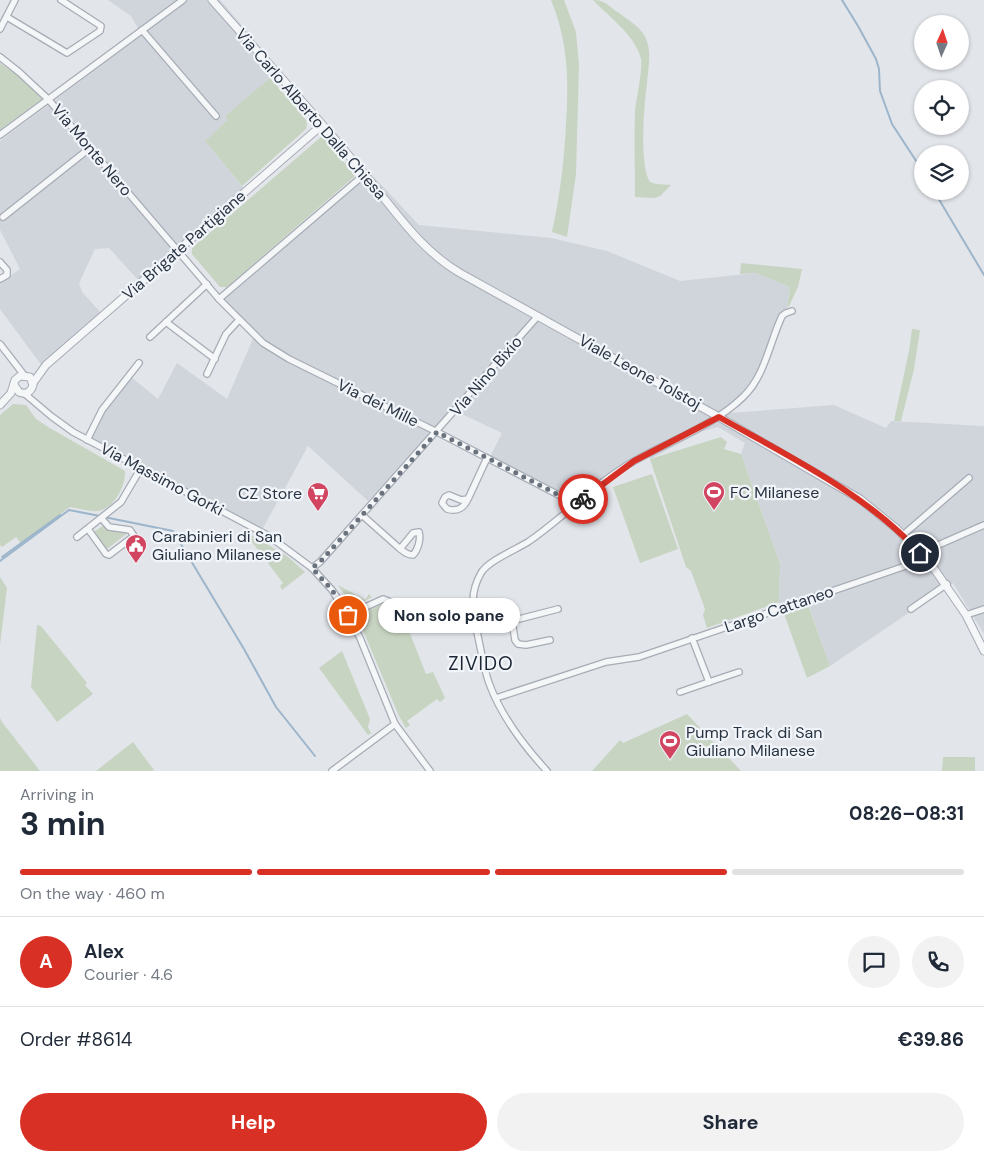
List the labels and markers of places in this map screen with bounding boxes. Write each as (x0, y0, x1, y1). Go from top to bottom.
sports icon: FC Milanese (702, 480, 726, 511)
supermarket icon: CZ Store (306, 481, 330, 512)
place label: FC Milanese (730, 482, 819, 503)
place label: CZ Store (238, 483, 302, 504)
place label: Carabinieri di San Giuliano Milanese (152, 526, 282, 565)
pin (899, 532, 941, 574)
public building icon: Carabinieri di San Giuliano Milanese (124, 533, 148, 564)
pin (327, 594, 369, 636)
callout: Non solo pane (378, 598, 520, 632)
place label: Pump Track di San Giuliano Milanese (686, 722, 822, 761)
sports icon: Pump Track di San Giuliano Milanese (658, 729, 682, 760)

